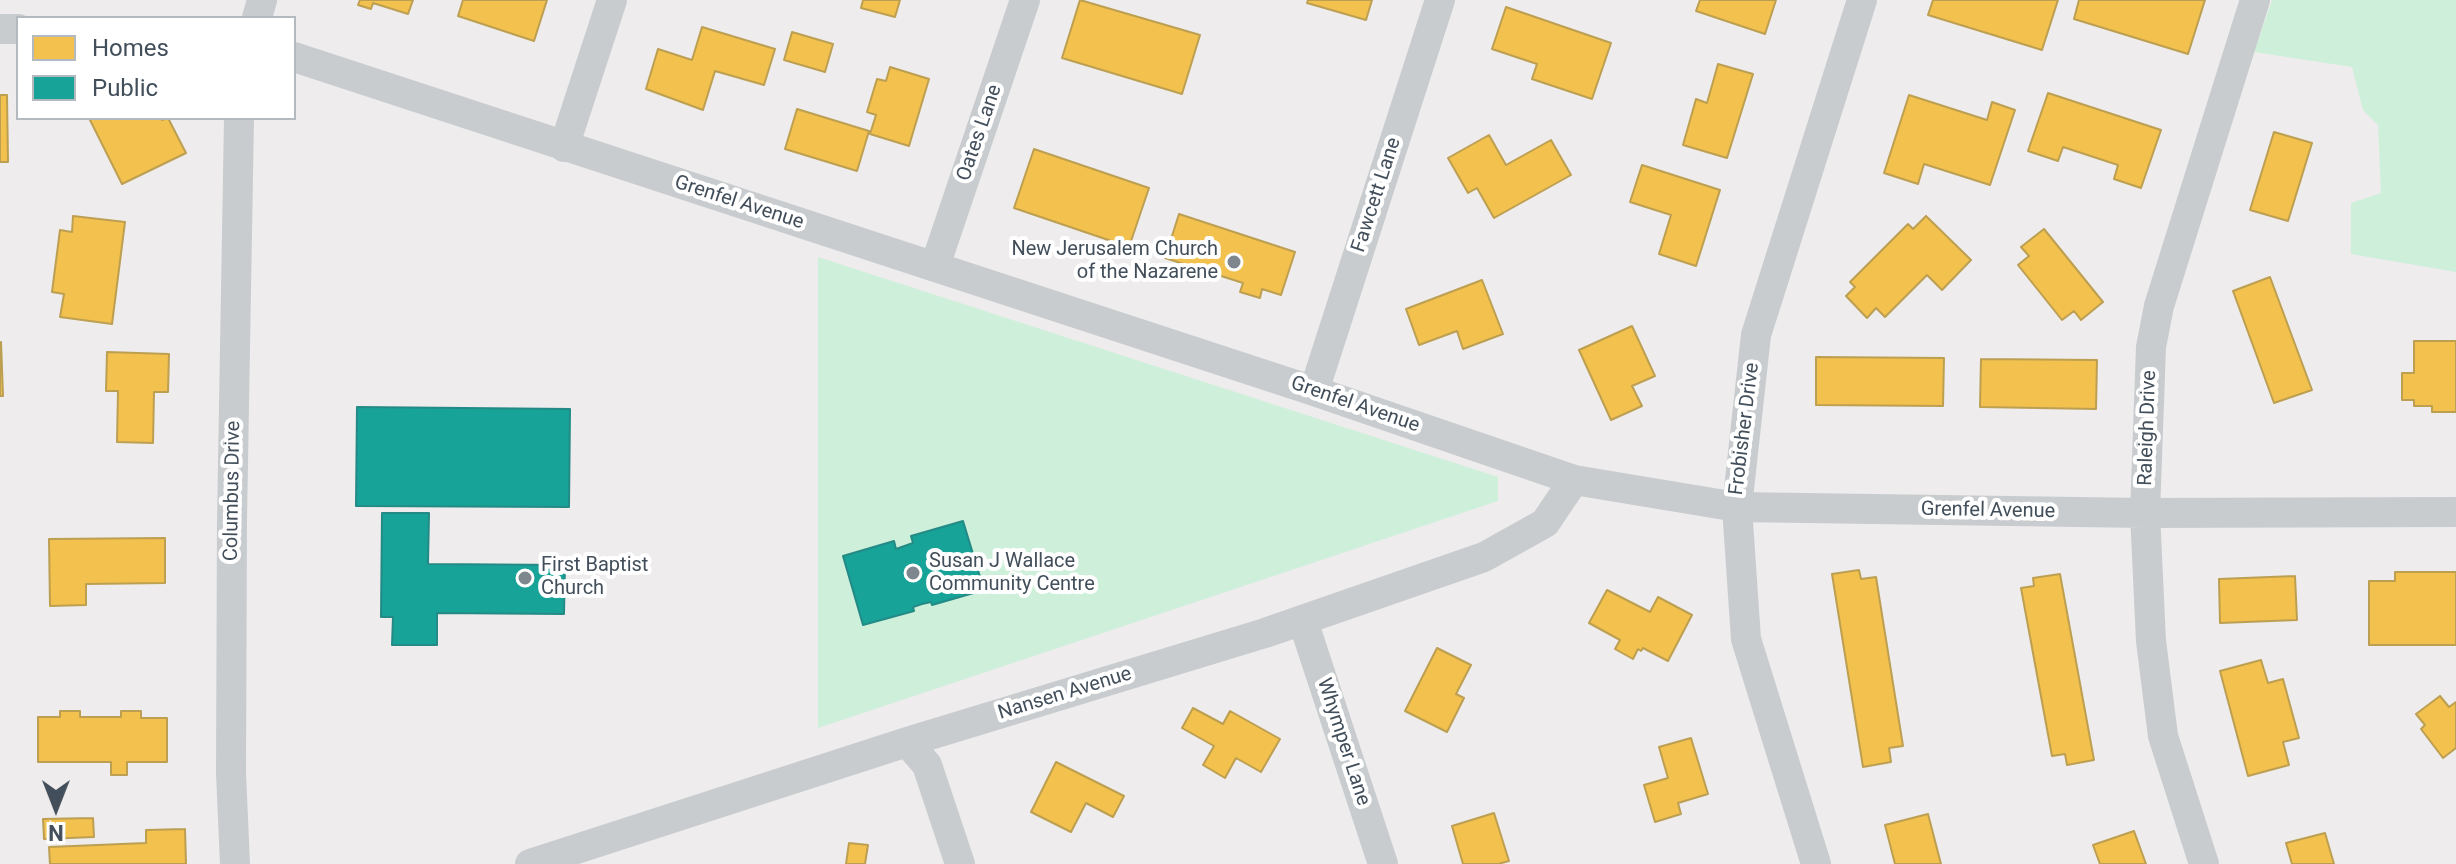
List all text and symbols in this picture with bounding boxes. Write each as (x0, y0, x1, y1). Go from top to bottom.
legend (16, 16, 296, 120)
text: Homes (92, 34, 169, 62)
text: Public (92, 74, 158, 102)
street label: Oates Lane (952, 82, 1008, 184)
street label: Fawcett Lane (1347, 135, 1407, 255)
street label: Grenfel Avenue (671, 171, 807, 235)
place label: New Jerusalem Church of the Nazarene (1011, 238, 1218, 285)
marker: New Jerusalem Church of the Nazarene (1225, 253, 1243, 271)
street label: Frobisher Drive (1725, 361, 1765, 497)
street label: Raleigh Drive (2134, 370, 2162, 486)
street label: Grenfel Avenue (1288, 372, 1422, 438)
street label: Columbus Drive (220, 421, 246, 561)
street label: Grenfel Avenue (1921, 498, 2055, 524)
place label: Susan J Wallace Community Centre (929, 550, 1095, 597)
place label: First Baptist Church (541, 554, 648, 601)
marker: Susan J Wallace Community Centre (904, 564, 922, 582)
marker: First Baptist Church (516, 569, 534, 587)
street label: Nansen Avenue (995, 662, 1135, 726)
street label: Whymper Lane (1311, 675, 1375, 809)
north arrow (16, 768, 96, 848)
text: N (48, 820, 64, 845)

